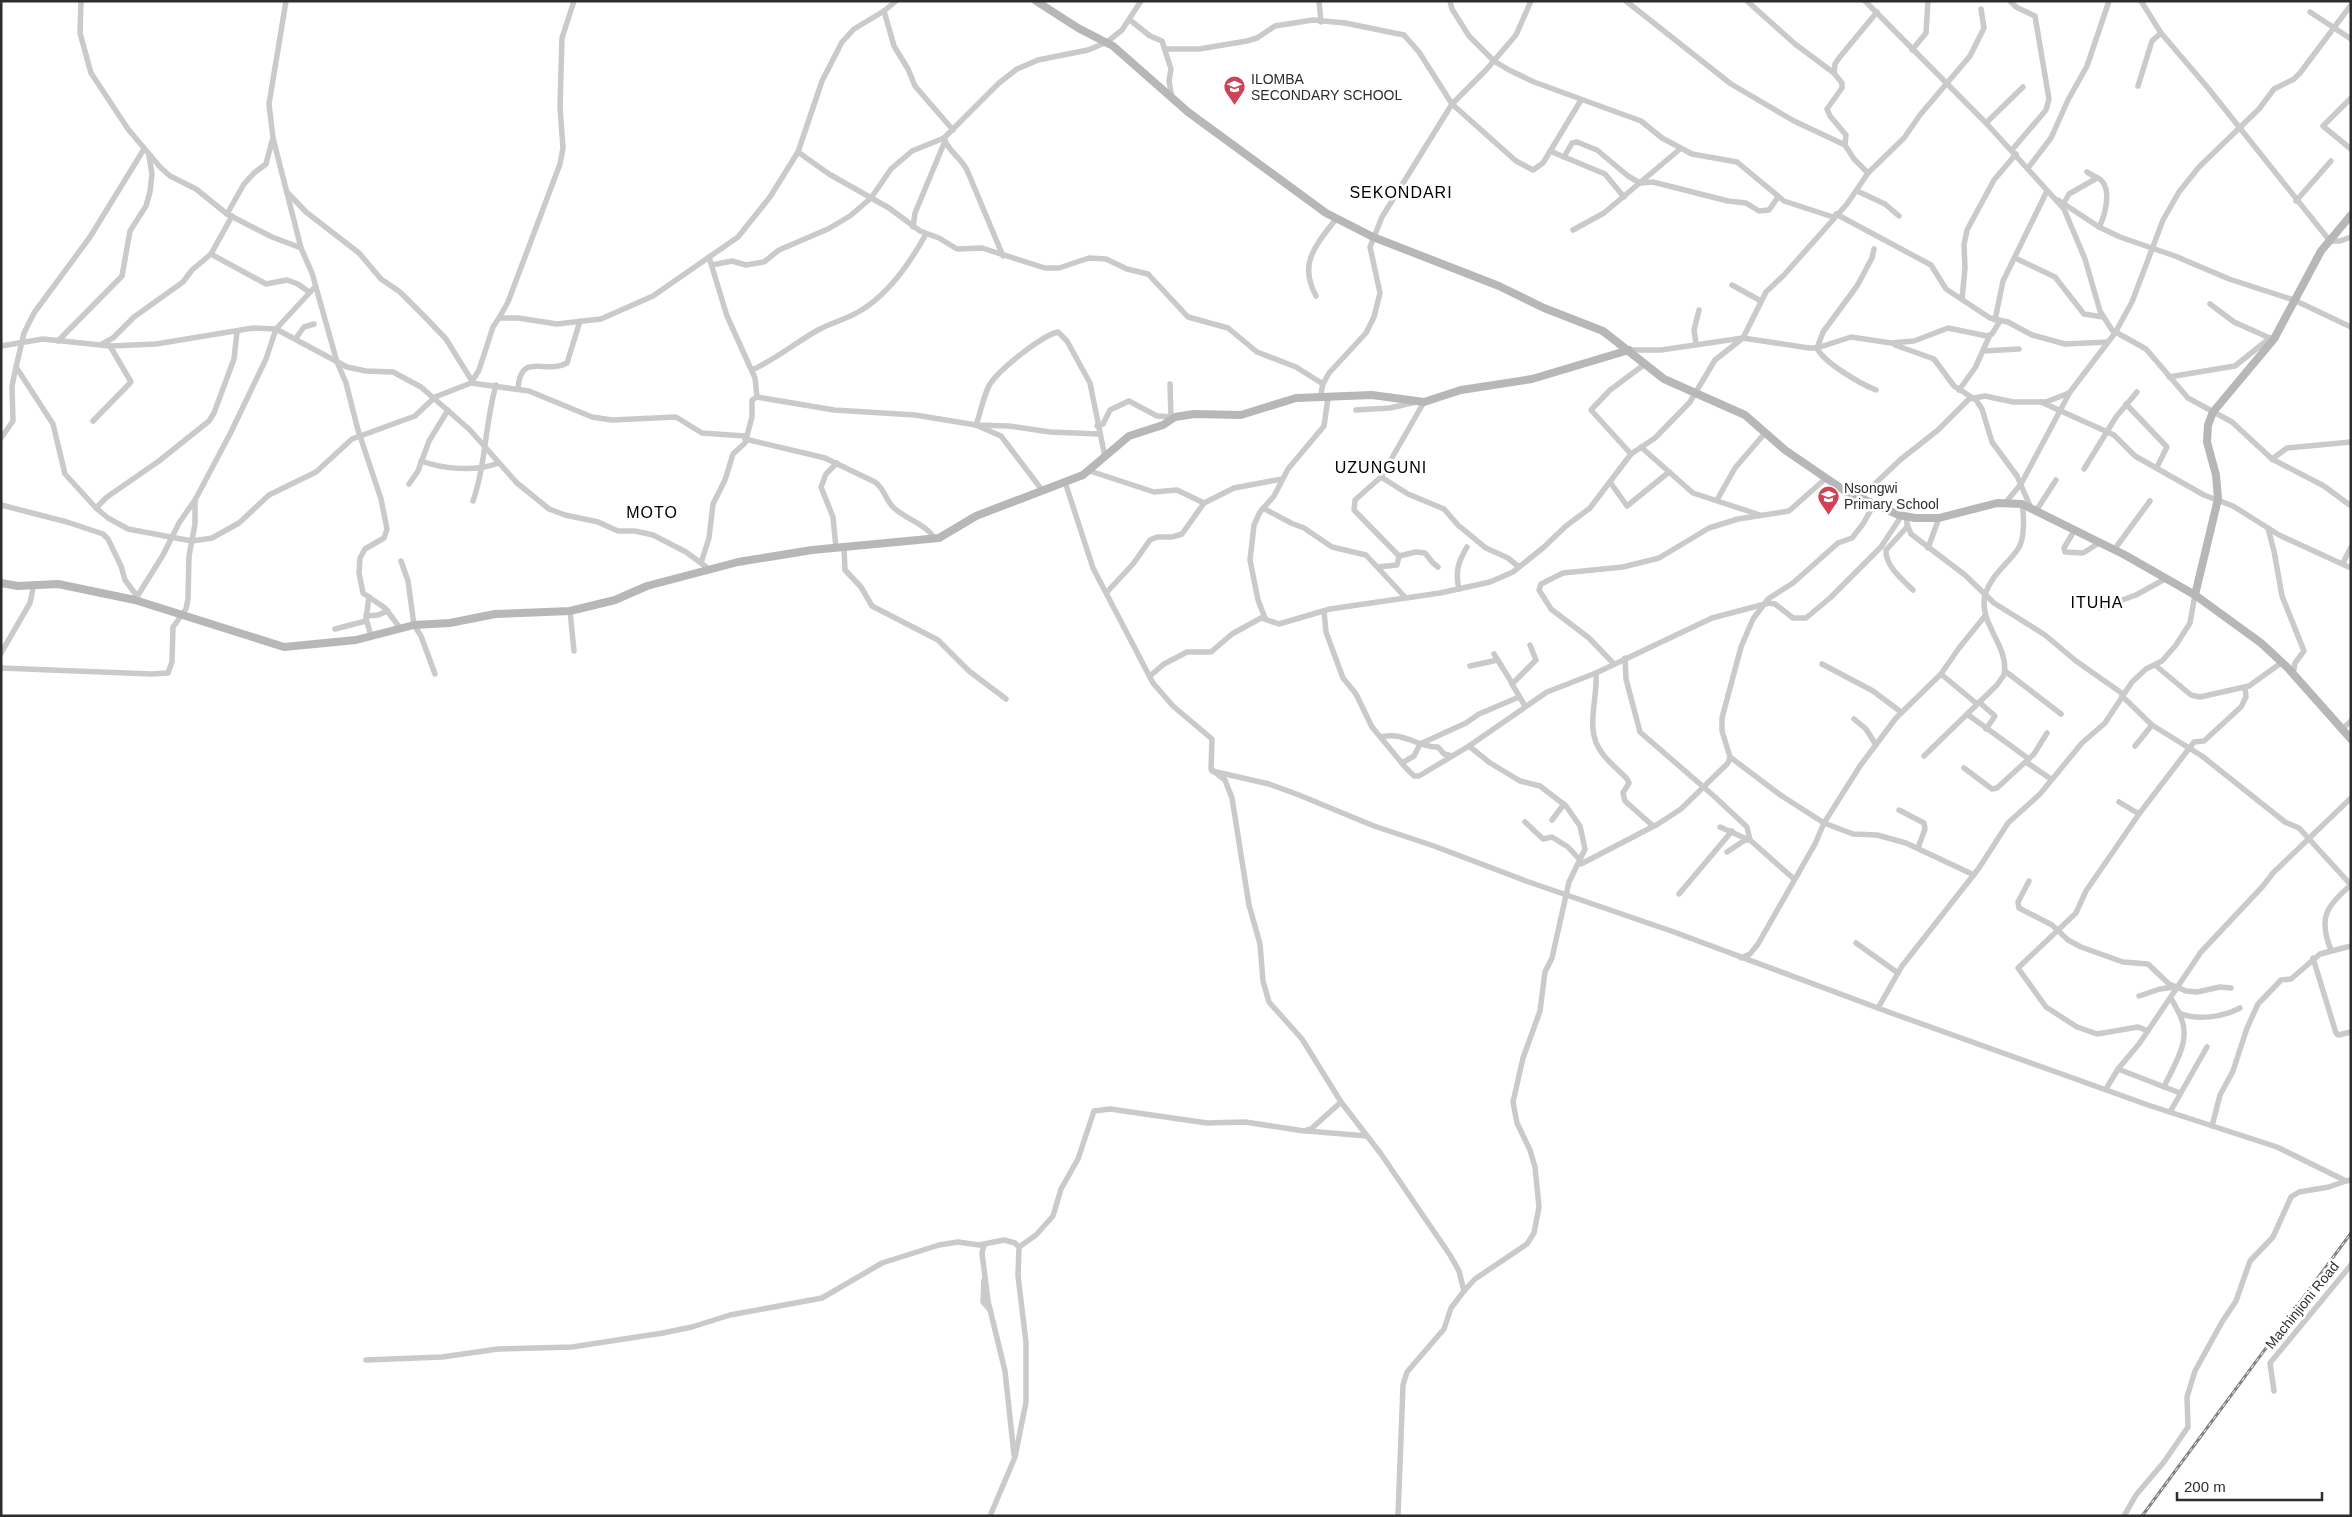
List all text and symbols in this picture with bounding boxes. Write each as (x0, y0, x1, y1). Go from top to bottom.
place label: ILOMBA SECONDARY SCHOOL (1251, 71, 1402, 103)
school or university icon: ILOMBA SECONDARY SCHOOL (1223, 75, 1247, 106)
district label: SEKONDARI (1349, 184, 1453, 201)
district label: UZUNGUNI (1335, 459, 1427, 476)
place label: Nsongwi Primary School (1844, 480, 1939, 512)
school or university icon: Nsongwi Primary School (1816, 484, 1840, 515)
district label: MOTO (626, 504, 678, 521)
district label: ITUHA (2071, 594, 2124, 611)
street label: Machinjioni Road (2262, 1258, 2342, 1352)
scale bar (2177, 1470, 2322, 1502)
text: 200 m (2184, 1478, 2226, 1495)

